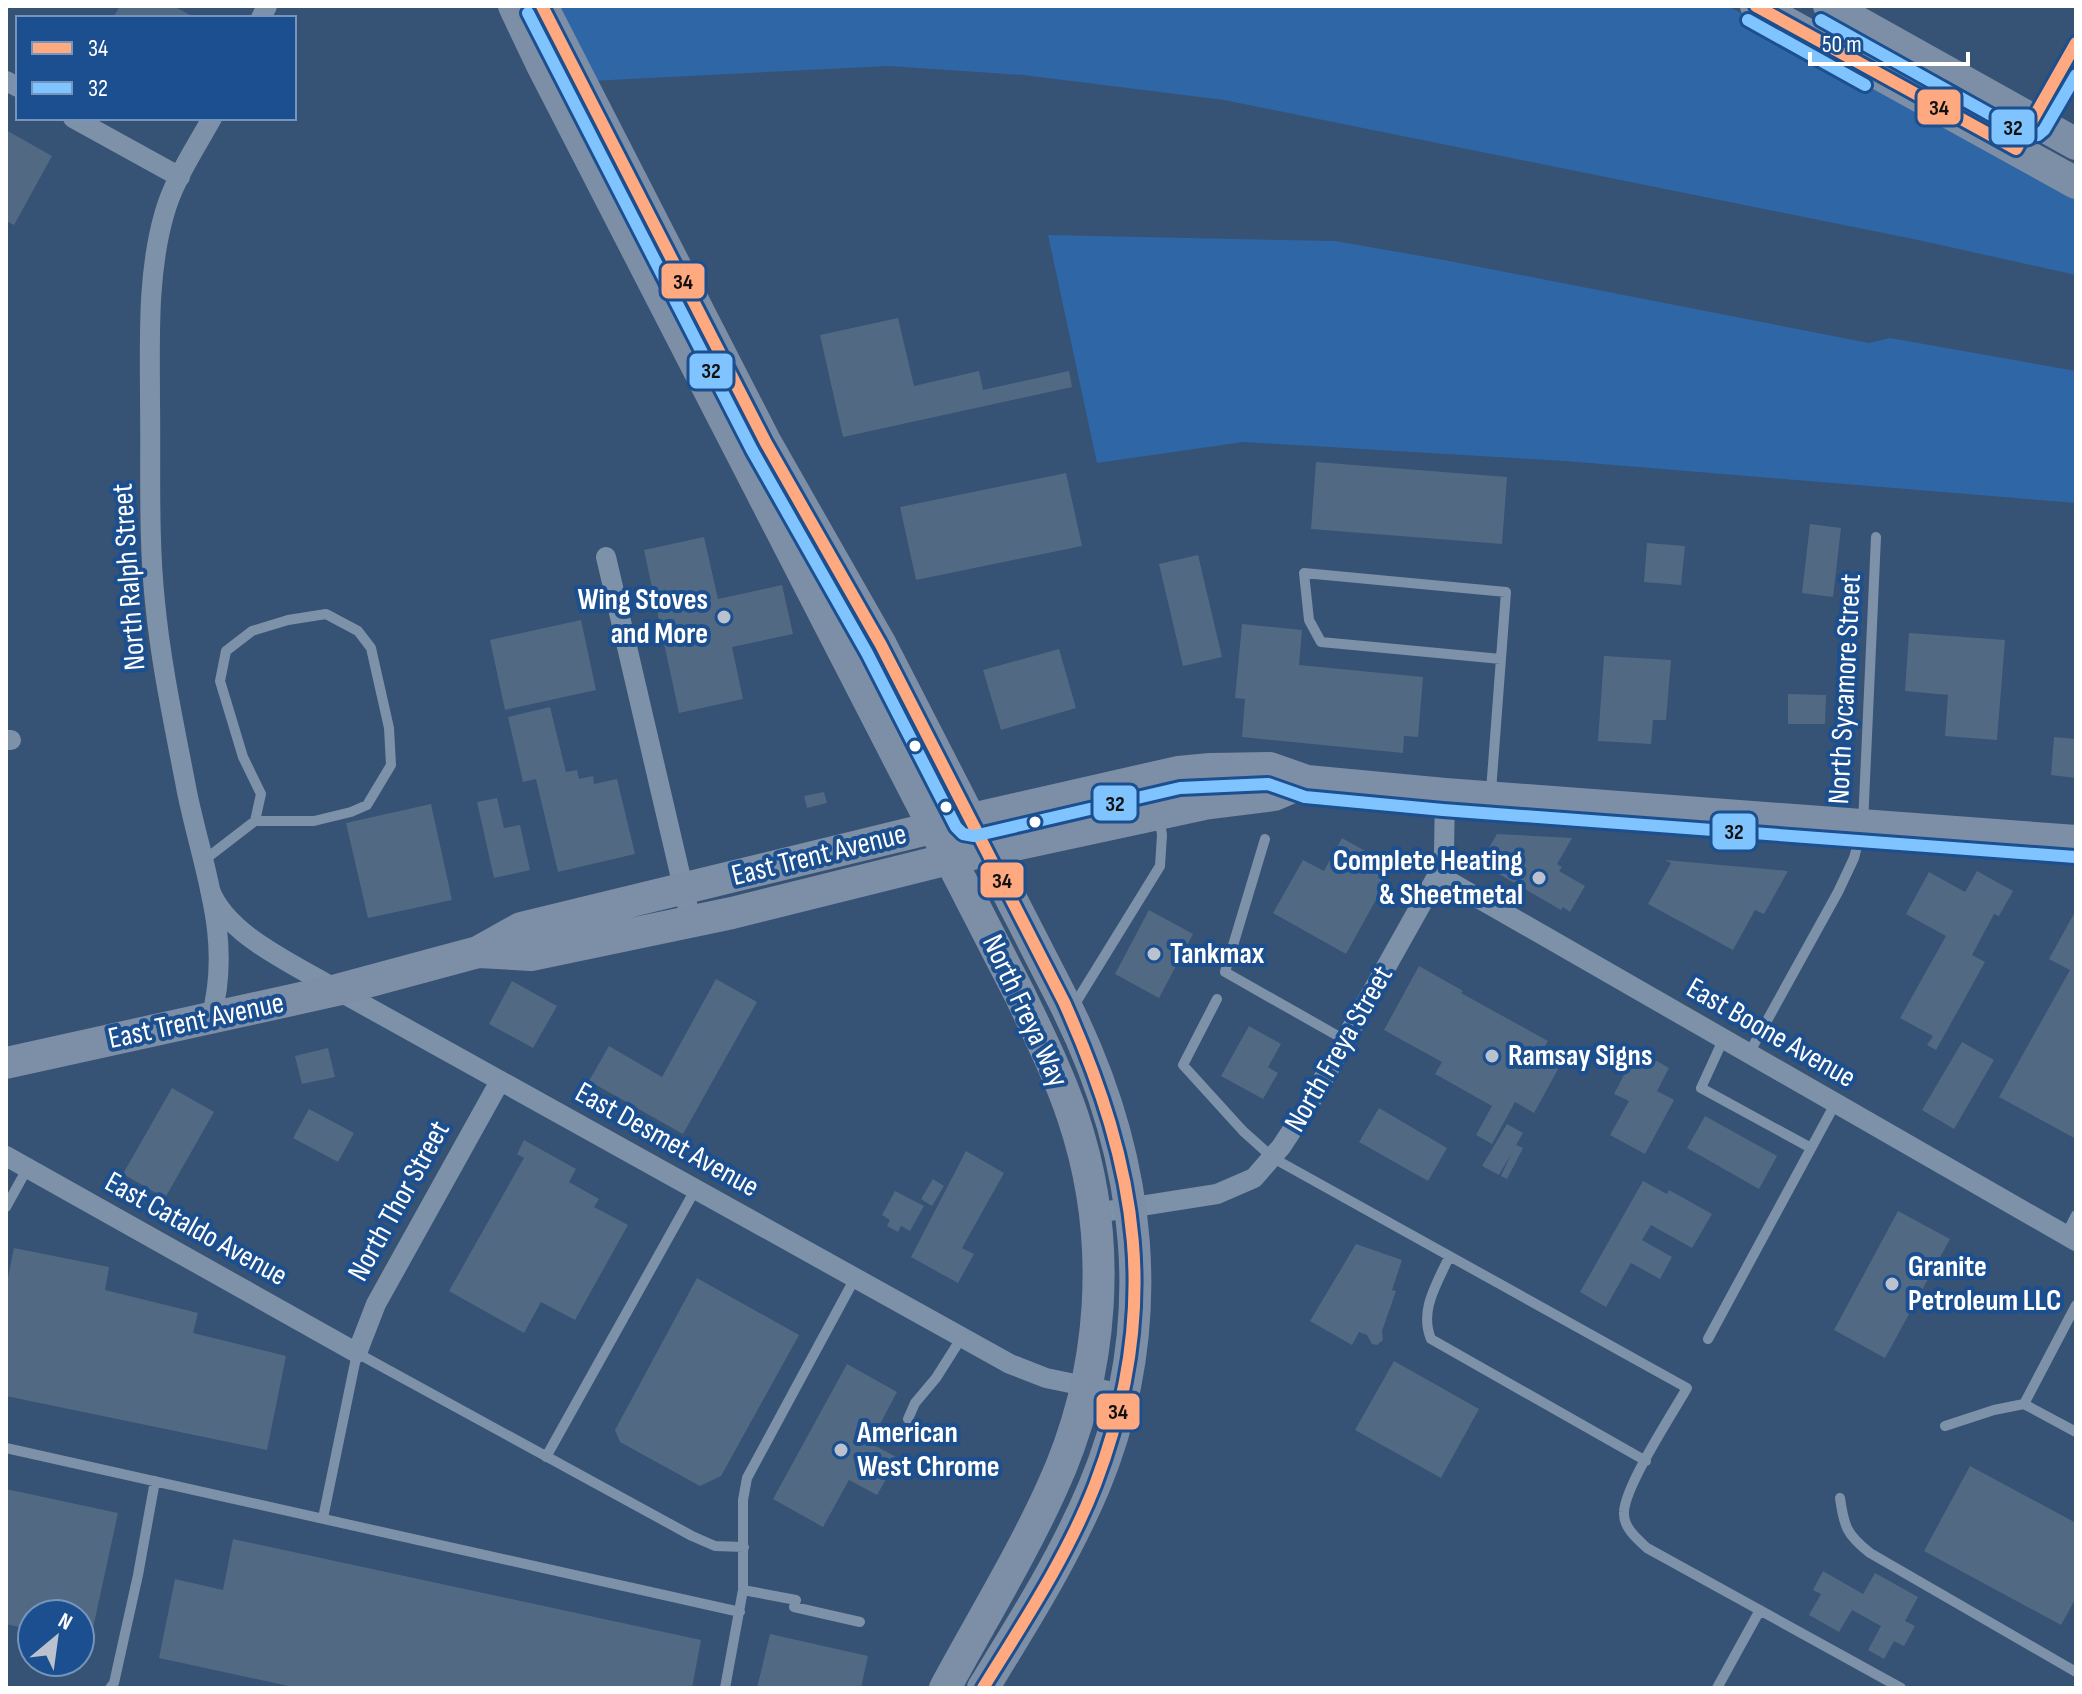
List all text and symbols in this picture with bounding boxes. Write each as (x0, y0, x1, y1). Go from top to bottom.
legend (16, 16, 296, 120)
scale bar (1810, 16, 1968, 66)
text: 50 m (1822, 30, 1862, 59)
text: 34 (88, 34, 108, 63)
text: 32 (88, 74, 108, 103)
line badge: 34 (1916, 88, 1962, 126)
text: 34 (1929, 95, 1949, 122)
line badge: 32 (1990, 108, 2036, 146)
text: 32 (2003, 115, 2023, 142)
line badge: 34 (660, 262, 706, 300)
text: 34 (673, 269, 693, 296)
line badge: 32 (688, 352, 734, 390)
text: 32 (701, 358, 721, 385)
street label: North Ralph Street (105, 482, 153, 672)
street label: North Sycamore Street (1821, 573, 1869, 805)
place label: Wing Stoves and More (578, 582, 708, 652)
marker: Wing Stoves and More (715, 608, 733, 626)
unlabelled marker (907, 738, 923, 754)
line badge: 32 (1092, 784, 1138, 822)
text: 32 (1105, 791, 1125, 818)
unlabelled marker (938, 799, 954, 815)
line badge: 32 (1711, 812, 1757, 851)
unlabelled marker (1027, 814, 1043, 830)
street label: East Trent Avenue (728, 816, 910, 894)
text: 32 (1724, 819, 1744, 846)
place label: Complete Heating & Sheetmetal (1333, 843, 1523, 913)
line badge: 34 (979, 861, 1025, 899)
text: 34 (992, 868, 1012, 895)
marker: Complete Heating & Sheetmetal (1530, 869, 1548, 887)
street label: North Freya Way (974, 929, 1076, 1093)
place label: Tankmax (1170, 936, 1265, 972)
marker: Tankmax (1145, 945, 1163, 963)
street label: North Freya Street (1277, 960, 1401, 1138)
street label: East Boone Avenue (1680, 970, 1862, 1096)
street label: East Trent Avenue (105, 985, 287, 1057)
place label: Ramsay Signs (1508, 1038, 1652, 1074)
marker: Ramsay Signs (1483, 1047, 1501, 1065)
street label: East Desmet Avenue (569, 1075, 765, 1205)
street label: North Thor Street (340, 1115, 458, 1287)
street label: East Cataldo Avenue (99, 1164, 293, 1294)
place label: Granite Petroleum LLC (1908, 1249, 2061, 1319)
marker: Granite Petroleum LLC (1883, 1275, 1901, 1293)
line badge: 34 (1095, 1392, 1141, 1431)
text: 34 (1108, 1399, 1128, 1426)
place label: American West Chrome (856, 1415, 1000, 1485)
marker: American West Chrome (832, 1441, 850, 1459)
north arrow (16, 1598, 96, 1678)
text: N (53, 1607, 77, 1636)

